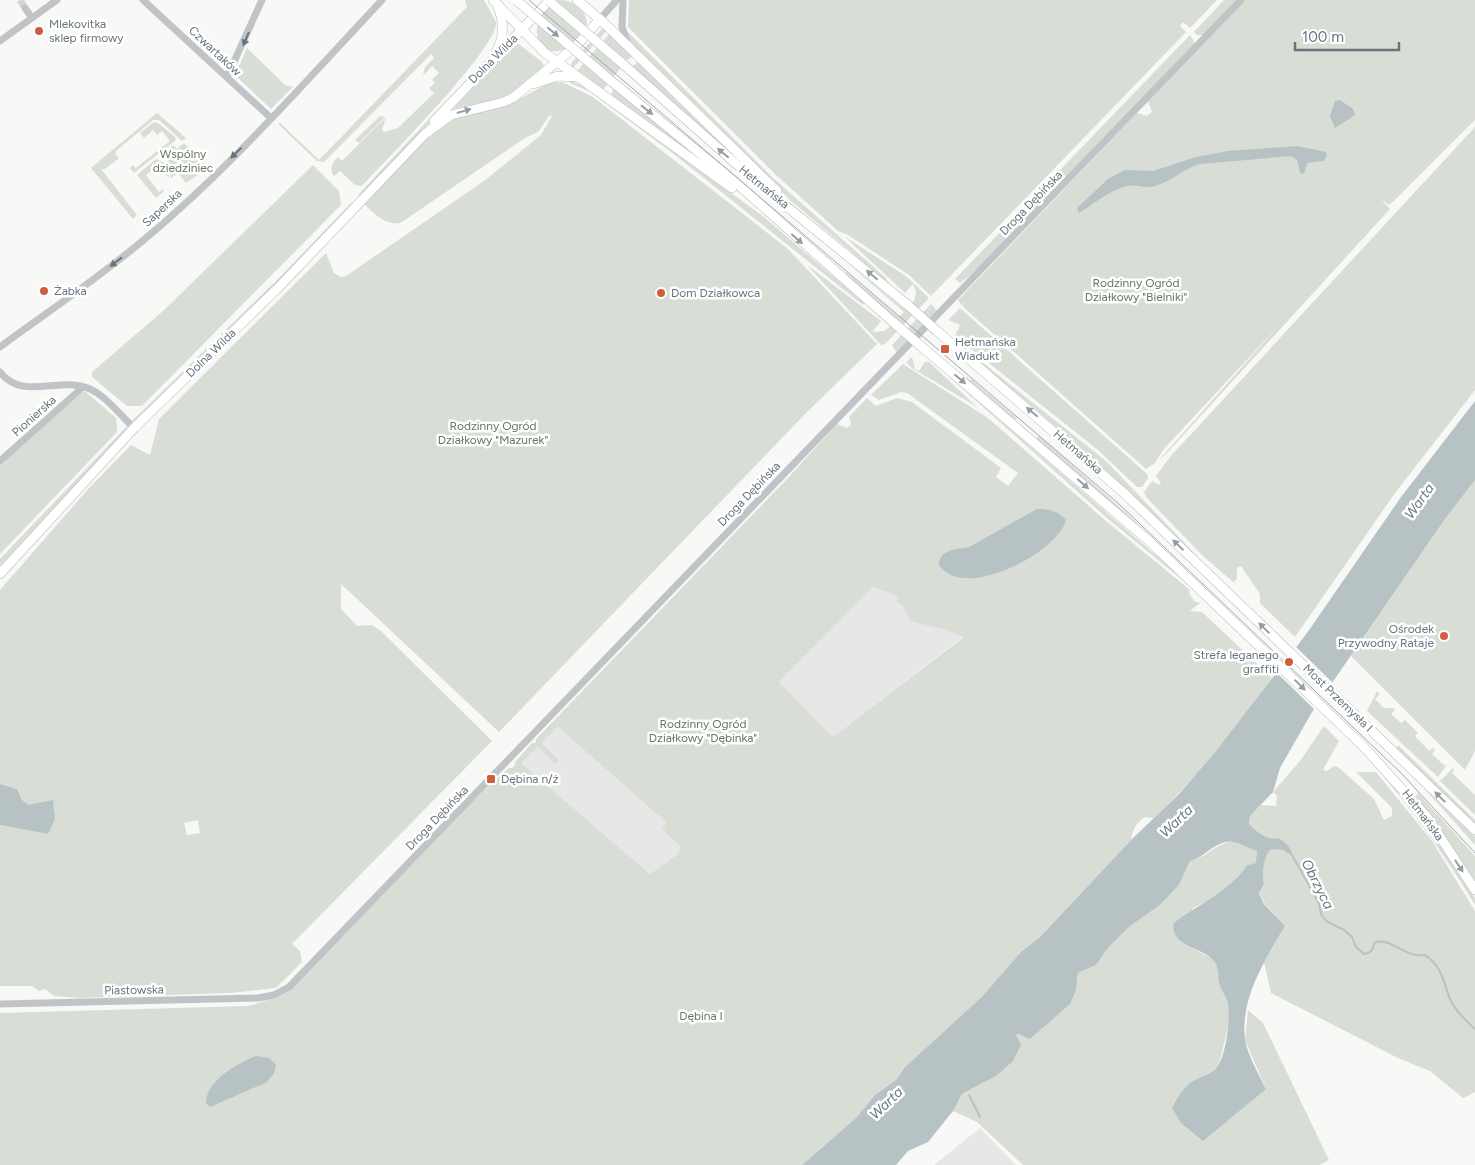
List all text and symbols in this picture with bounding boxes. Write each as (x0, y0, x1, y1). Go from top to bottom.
place label: Mlekovitka sklep firmowy (49, 17, 124, 45)
scale bar (1295, 20, 1399, 52)
street label: Czwartaków (186, 23, 245, 79)
marker: Mlekovitka sklep firmowy (33, 25, 45, 37)
one-way arrow (546, 26, 559, 37)
text: 100 m (1302, 28, 1344, 46)
one-way arrow (241, 32, 249, 46)
street label: Dolna Wilda (466, 32, 520, 86)
one-way arrow (640, 105, 653, 116)
one-way arrow (457, 107, 472, 115)
park label: Wspólny dziedziniec (153, 147, 214, 175)
one-way arrow (231, 147, 243, 159)
one-way arrow (717, 148, 729, 159)
street label: Hetmańska (736, 163, 792, 211)
street label: Droga Dębińska (997, 168, 1065, 238)
street label: Saperska (139, 186, 185, 230)
one-way arrow (791, 233, 803, 245)
one-way arrow (110, 256, 123, 267)
one-way arrow (866, 269, 878, 281)
park label: Rodzinny Ogród Działkowy "Bielniki" (1085, 276, 1187, 304)
place label: Żabka (54, 284, 87, 298)
marker: Żabka (38, 285, 50, 297)
place label: Dom Działkowca (671, 286, 760, 300)
marker: Dom Działkowca (655, 287, 667, 299)
street label: Dolna Wilda (183, 326, 239, 380)
place label: Hetmańska Wiadukt (955, 335, 1016, 363)
marker: Hetmańska Wiadukt (939, 343, 951, 355)
one-way arrow (953, 373, 966, 384)
street label: Pionierska (9, 393, 59, 439)
one-way arrow (1027, 406, 1039, 418)
park label: Rodzinny Ogród Działkowy "Mazurek" (438, 419, 548, 447)
street label: Hetmańska (1051, 427, 1105, 477)
street label: Droga Dębińska (715, 459, 783, 529)
one-way arrow (1077, 478, 1089, 490)
water label: Warta (1401, 480, 1438, 522)
one-way arrow (1173, 539, 1185, 551)
one-way arrow (1259, 622, 1271, 634)
place label: Ośrodek Przywodny Rataje (1338, 622, 1434, 650)
marker: Ośrodek Przywodny Rataje (1438, 630, 1450, 642)
place label: Strefa leganego graffiti (1193, 648, 1279, 676)
marker: Strefa leganego graffiti (1283, 656, 1295, 668)
street label: Most Przemysła I (1300, 661, 1376, 735)
one-way arrow (1294, 679, 1306, 691)
park label: Rodzinny Ogród Działkowy "Dębinka" (649, 717, 757, 745)
place label: Dębina n/ż (501, 772, 559, 786)
marker: Dębina n/ż (485, 773, 497, 785)
street label: Droga Dębińska (403, 783, 471, 853)
street label: Hetmańska (1399, 787, 1447, 843)
one-way arrow (1434, 791, 1446, 803)
water label: Warta (1156, 802, 1196, 841)
water label: Obrzyca (1298, 856, 1337, 912)
one-way arrow (1455, 859, 1464, 872)
street label: Piastowska (104, 982, 164, 998)
park label: Dębina I (679, 1009, 723, 1023)
water label: Warta (866, 1084, 906, 1123)

